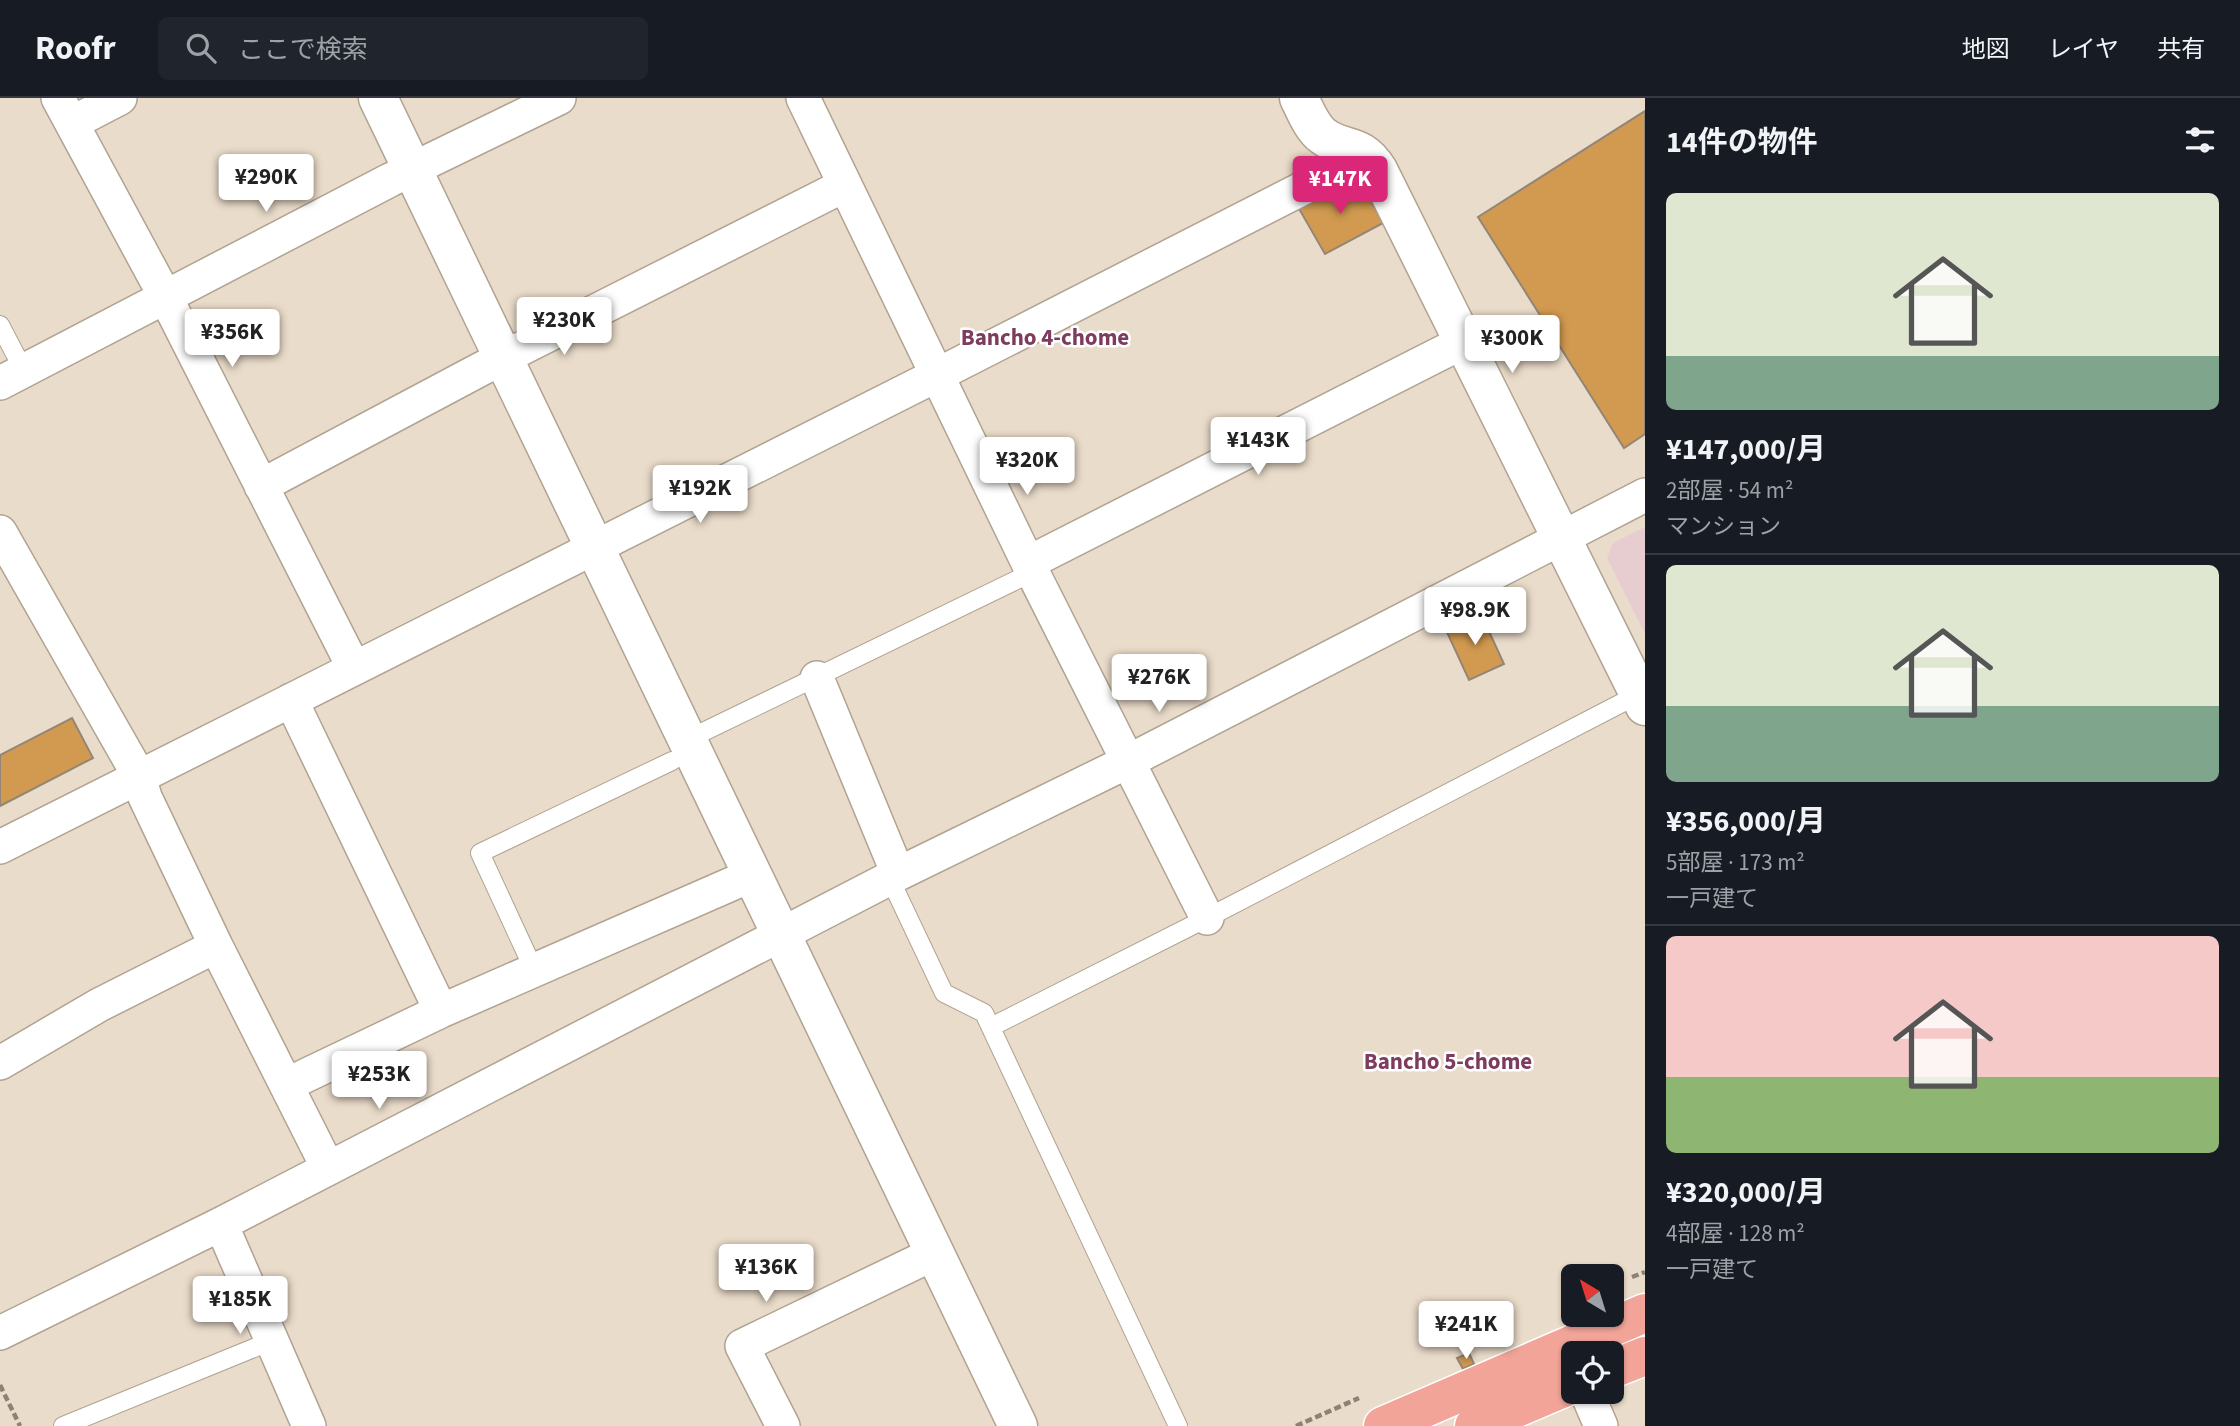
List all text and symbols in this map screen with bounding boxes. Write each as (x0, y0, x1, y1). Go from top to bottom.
search box (158, 17, 648, 80)
text: Roofr (35, 25, 116, 72)
icon: search (182, 29, 220, 67)
text: ここで検索 (238, 31, 368, 68)
text: 地図 (1962, 32, 2010, 67)
text: レイヤ (2048, 32, 2119, 67)
text: 共有 (2157, 32, 2205, 67)
text: 14件の物件 (1666, 121, 1818, 164)
icon: filters (2181, 121, 2219, 159)
pin: ¥290K (217, 155, 315, 214)
pin: ¥147K (1291, 156, 1389, 216)
text: ¥290K (235, 160, 297, 193)
text: ¥147K (1309, 162, 1371, 195)
icon: home (1880, 238, 2006, 364)
pin: ¥230K (515, 298, 613, 357)
text: ¥230K (533, 303, 595, 336)
pin: ¥356K (183, 310, 281, 369)
text: ¥356K (201, 315, 263, 348)
pin: ¥300K (1463, 316, 1561, 375)
district label: Bancho 4-chome (961, 321, 1129, 354)
text: ¥300K (1481, 321, 1543, 354)
pin: ¥143K (1209, 418, 1307, 477)
text: ¥143K (1227, 423, 1289, 456)
text: ¥147,000/月 (1666, 428, 1826, 471)
pin: ¥320K (978, 438, 1076, 497)
text: ¥320K (996, 443, 1058, 476)
pin: ¥192K (651, 466, 749, 525)
text: ¥192K (669, 471, 731, 504)
text: 2部屋 · 54 m² (1666, 474, 1793, 507)
text: マンション (1666, 510, 1781, 543)
pin: ¥98.9K (1418, 588, 1532, 647)
text: ¥98.9K (1440, 593, 1510, 626)
icon: home (1880, 610, 2006, 736)
pin: ¥276K (1110, 654, 1208, 714)
text: ¥276K (1128, 660, 1190, 693)
text: ¥356,000/月 (1666, 800, 1826, 843)
text: 5部屋 · 173 m² (1666, 846, 1805, 879)
text: 一戸建て (1666, 882, 1758, 915)
icon: home (1880, 981, 2006, 1107)
district label: Bancho 5-chome (1364, 1045, 1532, 1078)
pin: ¥253K (330, 1052, 428, 1111)
text: ¥253K (348, 1057, 410, 1090)
text: ¥320,000/月 (1666, 1171, 1826, 1214)
text: 4部屋 · 128 m² (1666, 1217, 1805, 1250)
pin: ¥136K (717, 1244, 815, 1304)
text: ¥136K (735, 1250, 797, 1283)
text: 一戸建て (1666, 1253, 1758, 1286)
north arrow (1561, 1264, 1624, 1326)
map controls (1561, 1264, 1624, 1404)
pin: ¥185K (191, 1276, 289, 1336)
text: ¥185K (209, 1282, 271, 1315)
pin: ¥241K (1417, 1302, 1515, 1361)
text: ¥241K (1435, 1307, 1497, 1340)
button: locate (1561, 1341, 1624, 1404)

